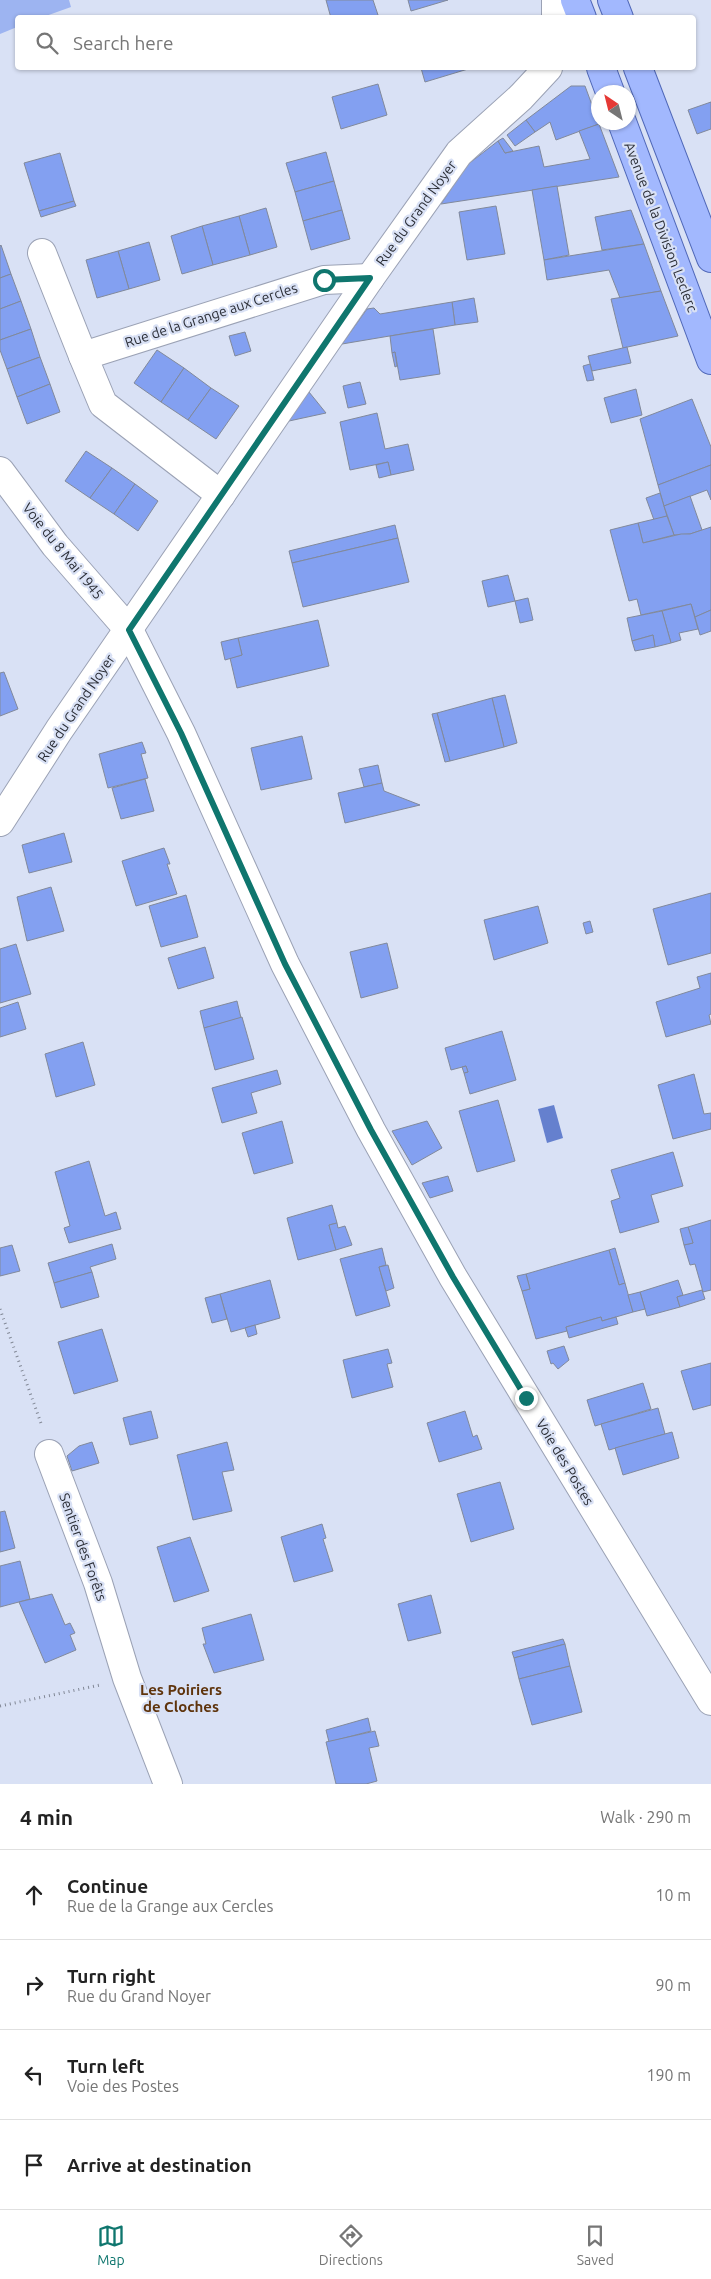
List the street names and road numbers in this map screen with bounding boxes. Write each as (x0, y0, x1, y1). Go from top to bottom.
street label: Avenue de la Division Leclerc (621, 140, 701, 315)
street label: Rue du Grand Noyer (372, 157, 460, 269)
street label: Rue de la Grange aux Cercles (123, 279, 299, 351)
street label: Voie du 8 Mai 1945 (19, 500, 107, 602)
street label: Rue du Grand Noyer (34, 651, 118, 765)
street label: Voie des Postes (533, 1416, 597, 1508)
street label: Sentier des Forêts (56, 1491, 110, 1603)

